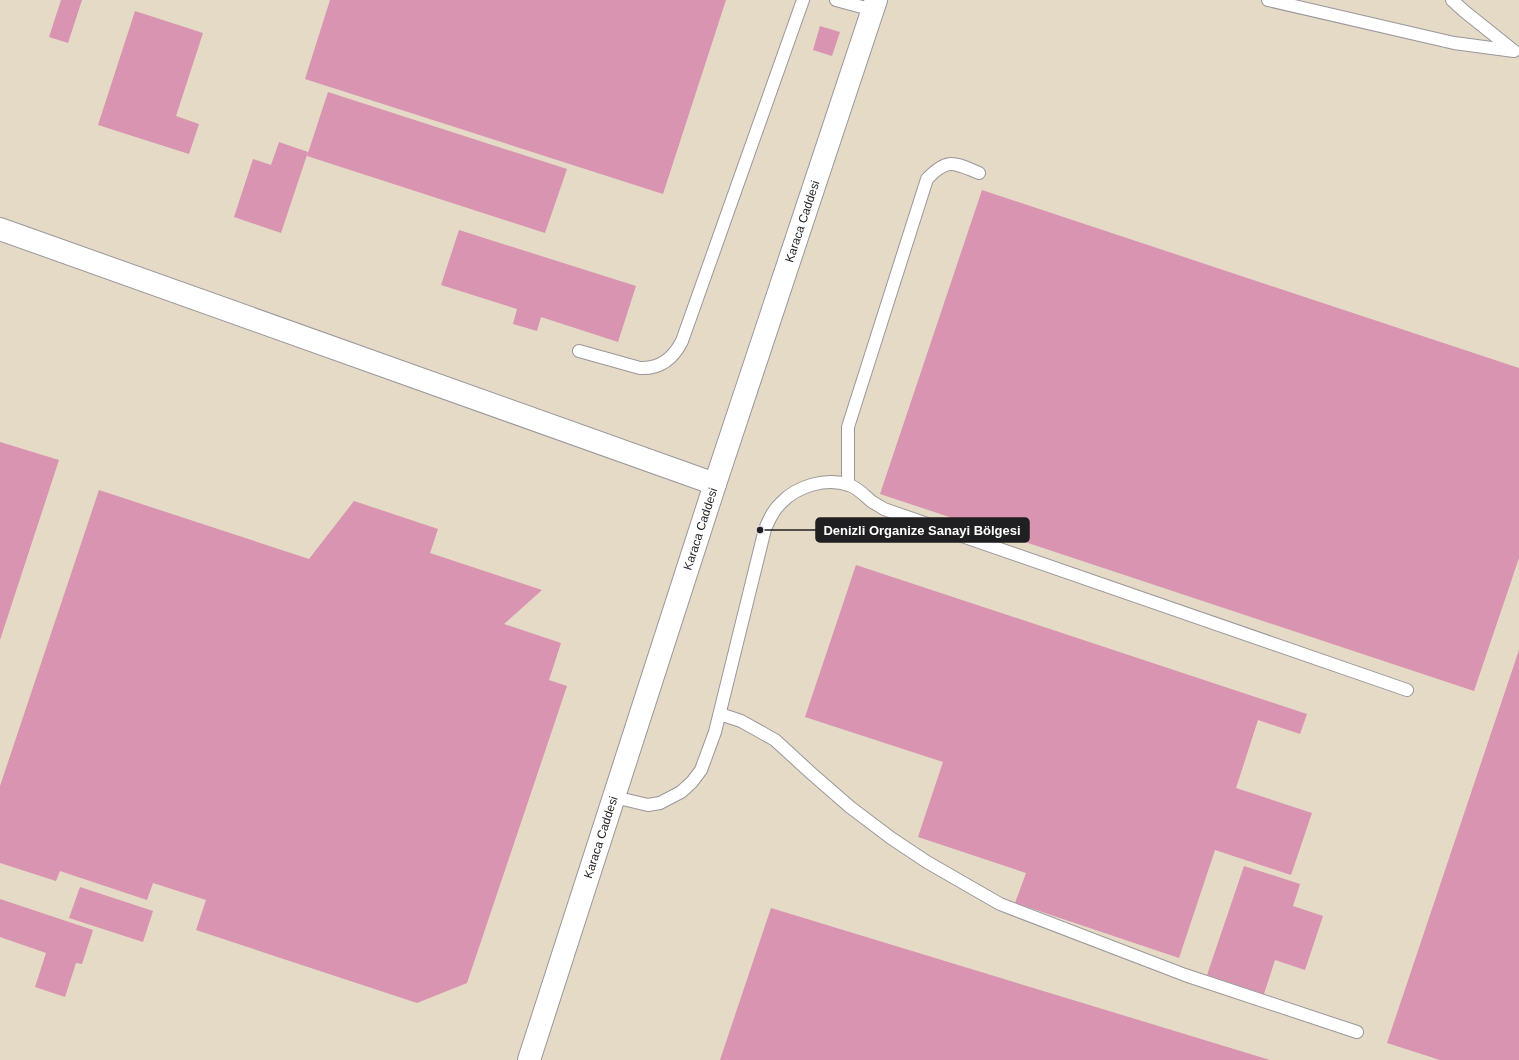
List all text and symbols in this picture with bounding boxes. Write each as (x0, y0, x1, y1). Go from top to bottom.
street label: Karaca Caddesi (782, 179, 822, 264)
street label: Karaca Caddesi (681, 486, 720, 572)
callout: Denizli Organize Sanayi Bölgesi (816, 518, 1029, 542)
text: Denizli Organize Sanayi Bölgesi (823, 523, 1021, 538)
street label: Karaca Caddesi (581, 794, 621, 880)

